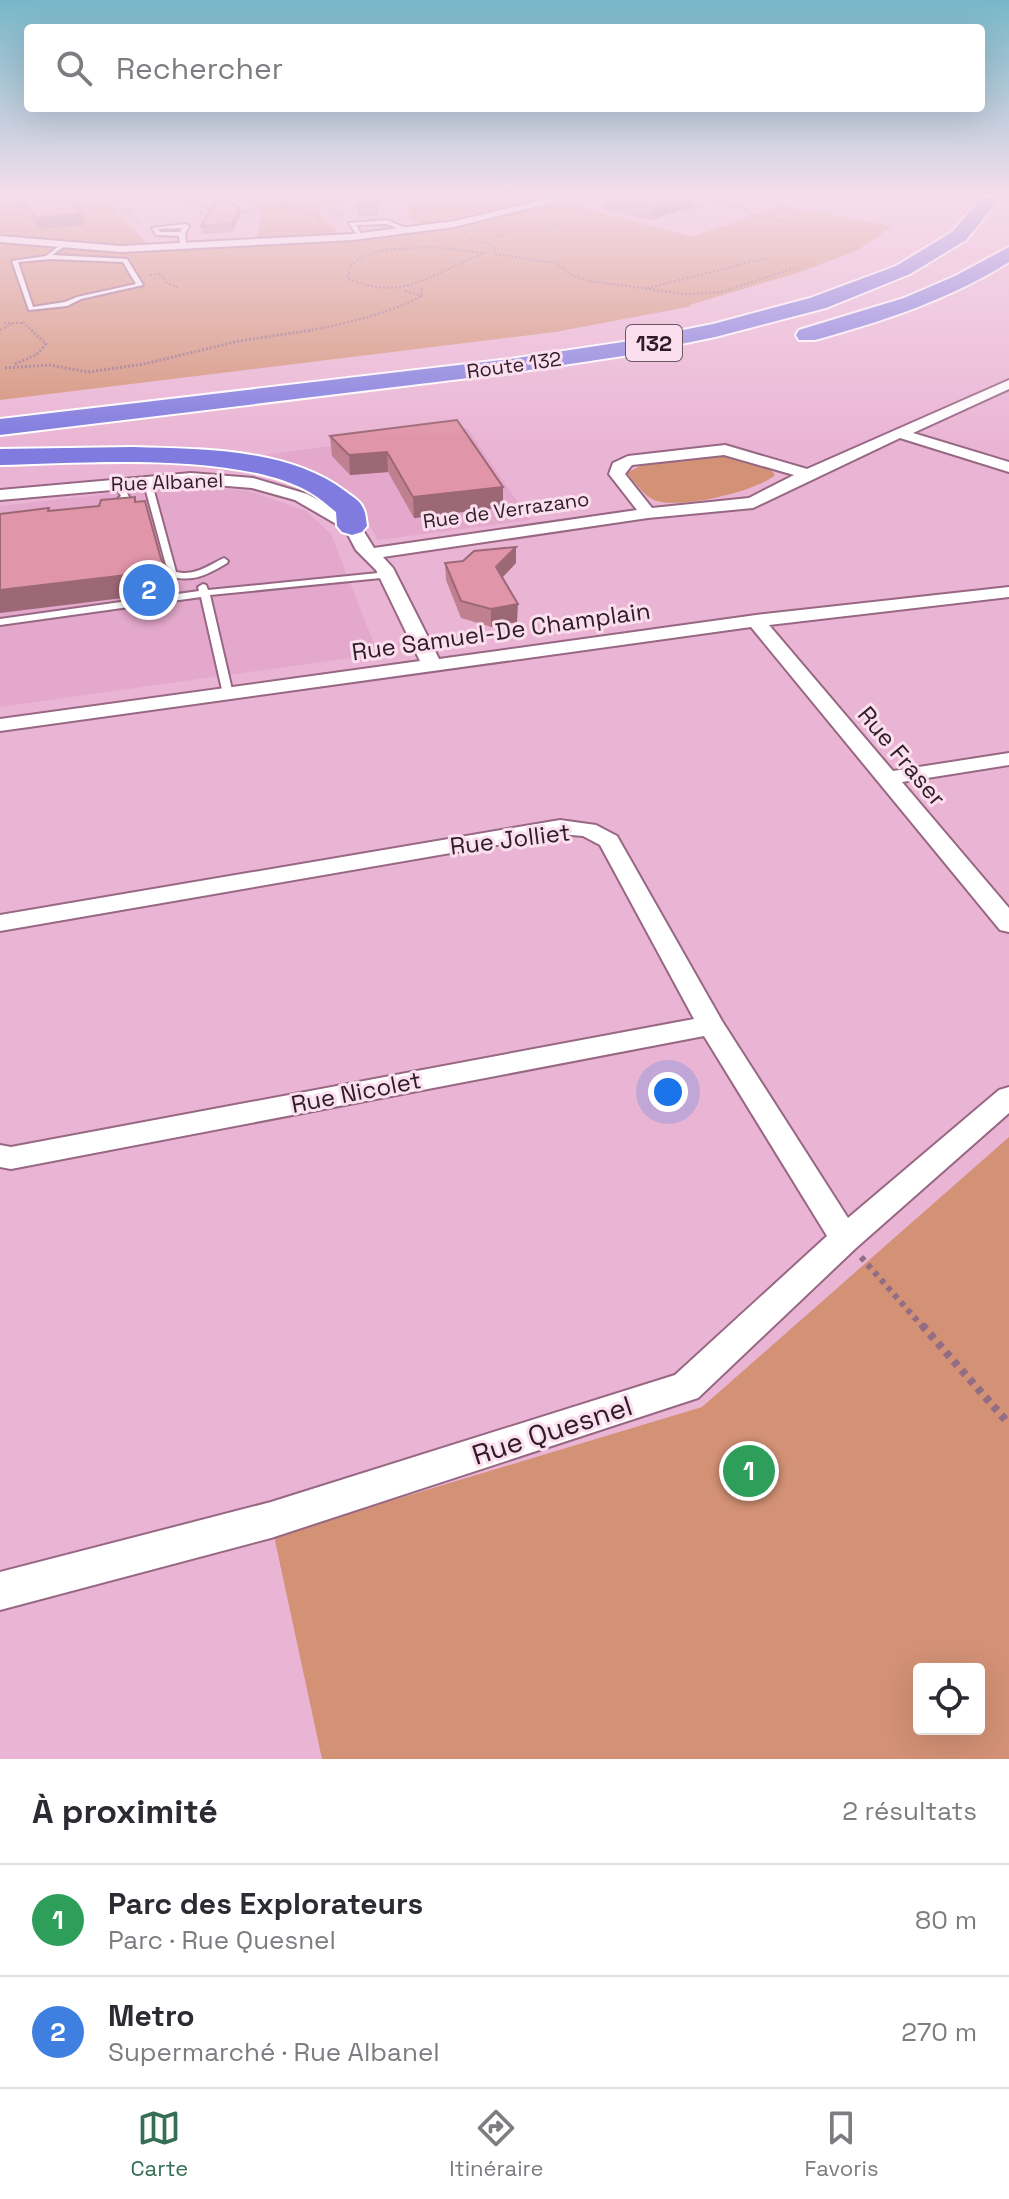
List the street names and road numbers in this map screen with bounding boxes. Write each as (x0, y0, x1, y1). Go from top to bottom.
road number: 132 (626, 325, 682, 361)
street label: Route 132 (465, 345, 563, 385)
street label: Rue Albanel (110, 467, 224, 497)
street label: Rue de Verrazano (421, 485, 591, 535)
street label: Rue Samuel-De Champlain (350, 595, 652, 667)
street label: Rue Fraser (851, 700, 953, 812)
street label: Rue Jolliet (448, 816, 572, 862)
street label: Rue Nicolet (288, 1064, 424, 1120)
street label: Rue Quesnel (467, 1387, 637, 1473)

